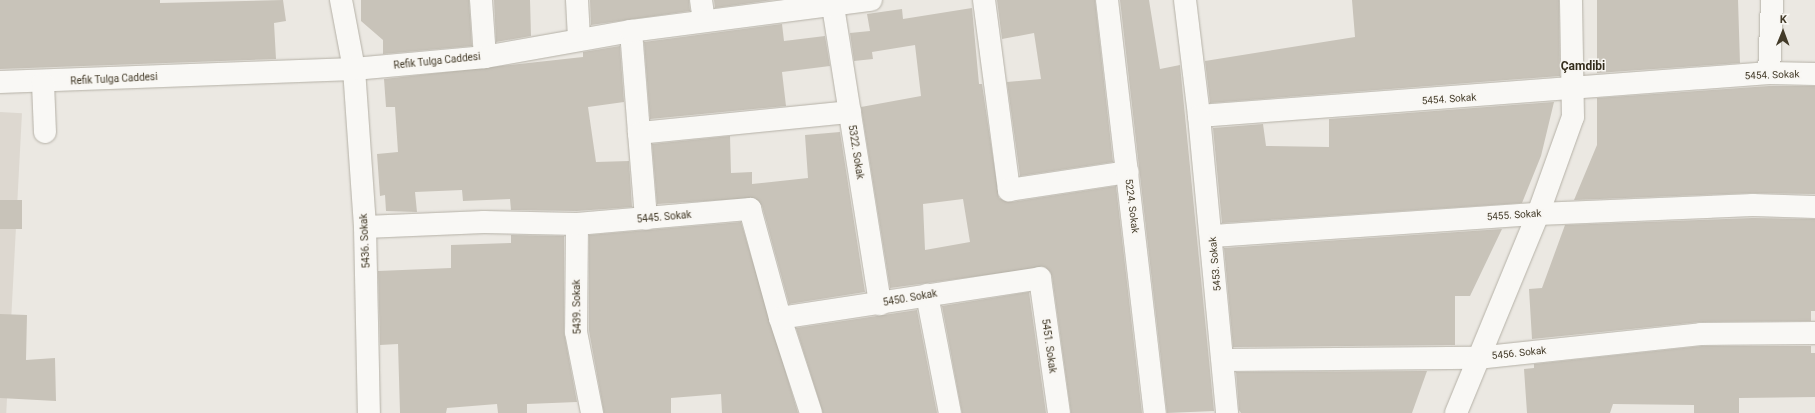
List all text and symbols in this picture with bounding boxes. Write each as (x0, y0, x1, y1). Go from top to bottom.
north arrow (1763, 12, 1803, 52)
text: K (1780, 13, 1787, 26)
street label: Refik Tulga Caddesi (393, 50, 481, 72)
district label: Çamdibi (1561, 60, 1605, 74)
street label: 5454. Sokak (1744, 68, 1800, 82)
street label: Refik Tulga Caddesi (70, 71, 158, 87)
street label: 5454. Sokak (1421, 91, 1477, 107)
street label: 5322. Sokak (846, 124, 866, 180)
street label: 5224. Sokak (1123, 178, 1141, 234)
street label: 5455. Sokak (1486, 207, 1542, 223)
street label: 5445. Sokak (636, 209, 692, 225)
street label: 5436. Sokak (358, 213, 372, 269)
street label: 5453. Sokak (1207, 236, 1223, 292)
street label: 5439. Sokak (571, 279, 583, 335)
street label: 5450. Sokak (882, 287, 938, 309)
street label: 5451. Sokak (1039, 318, 1059, 374)
street label: 5456. Sokak (1491, 344, 1547, 362)

